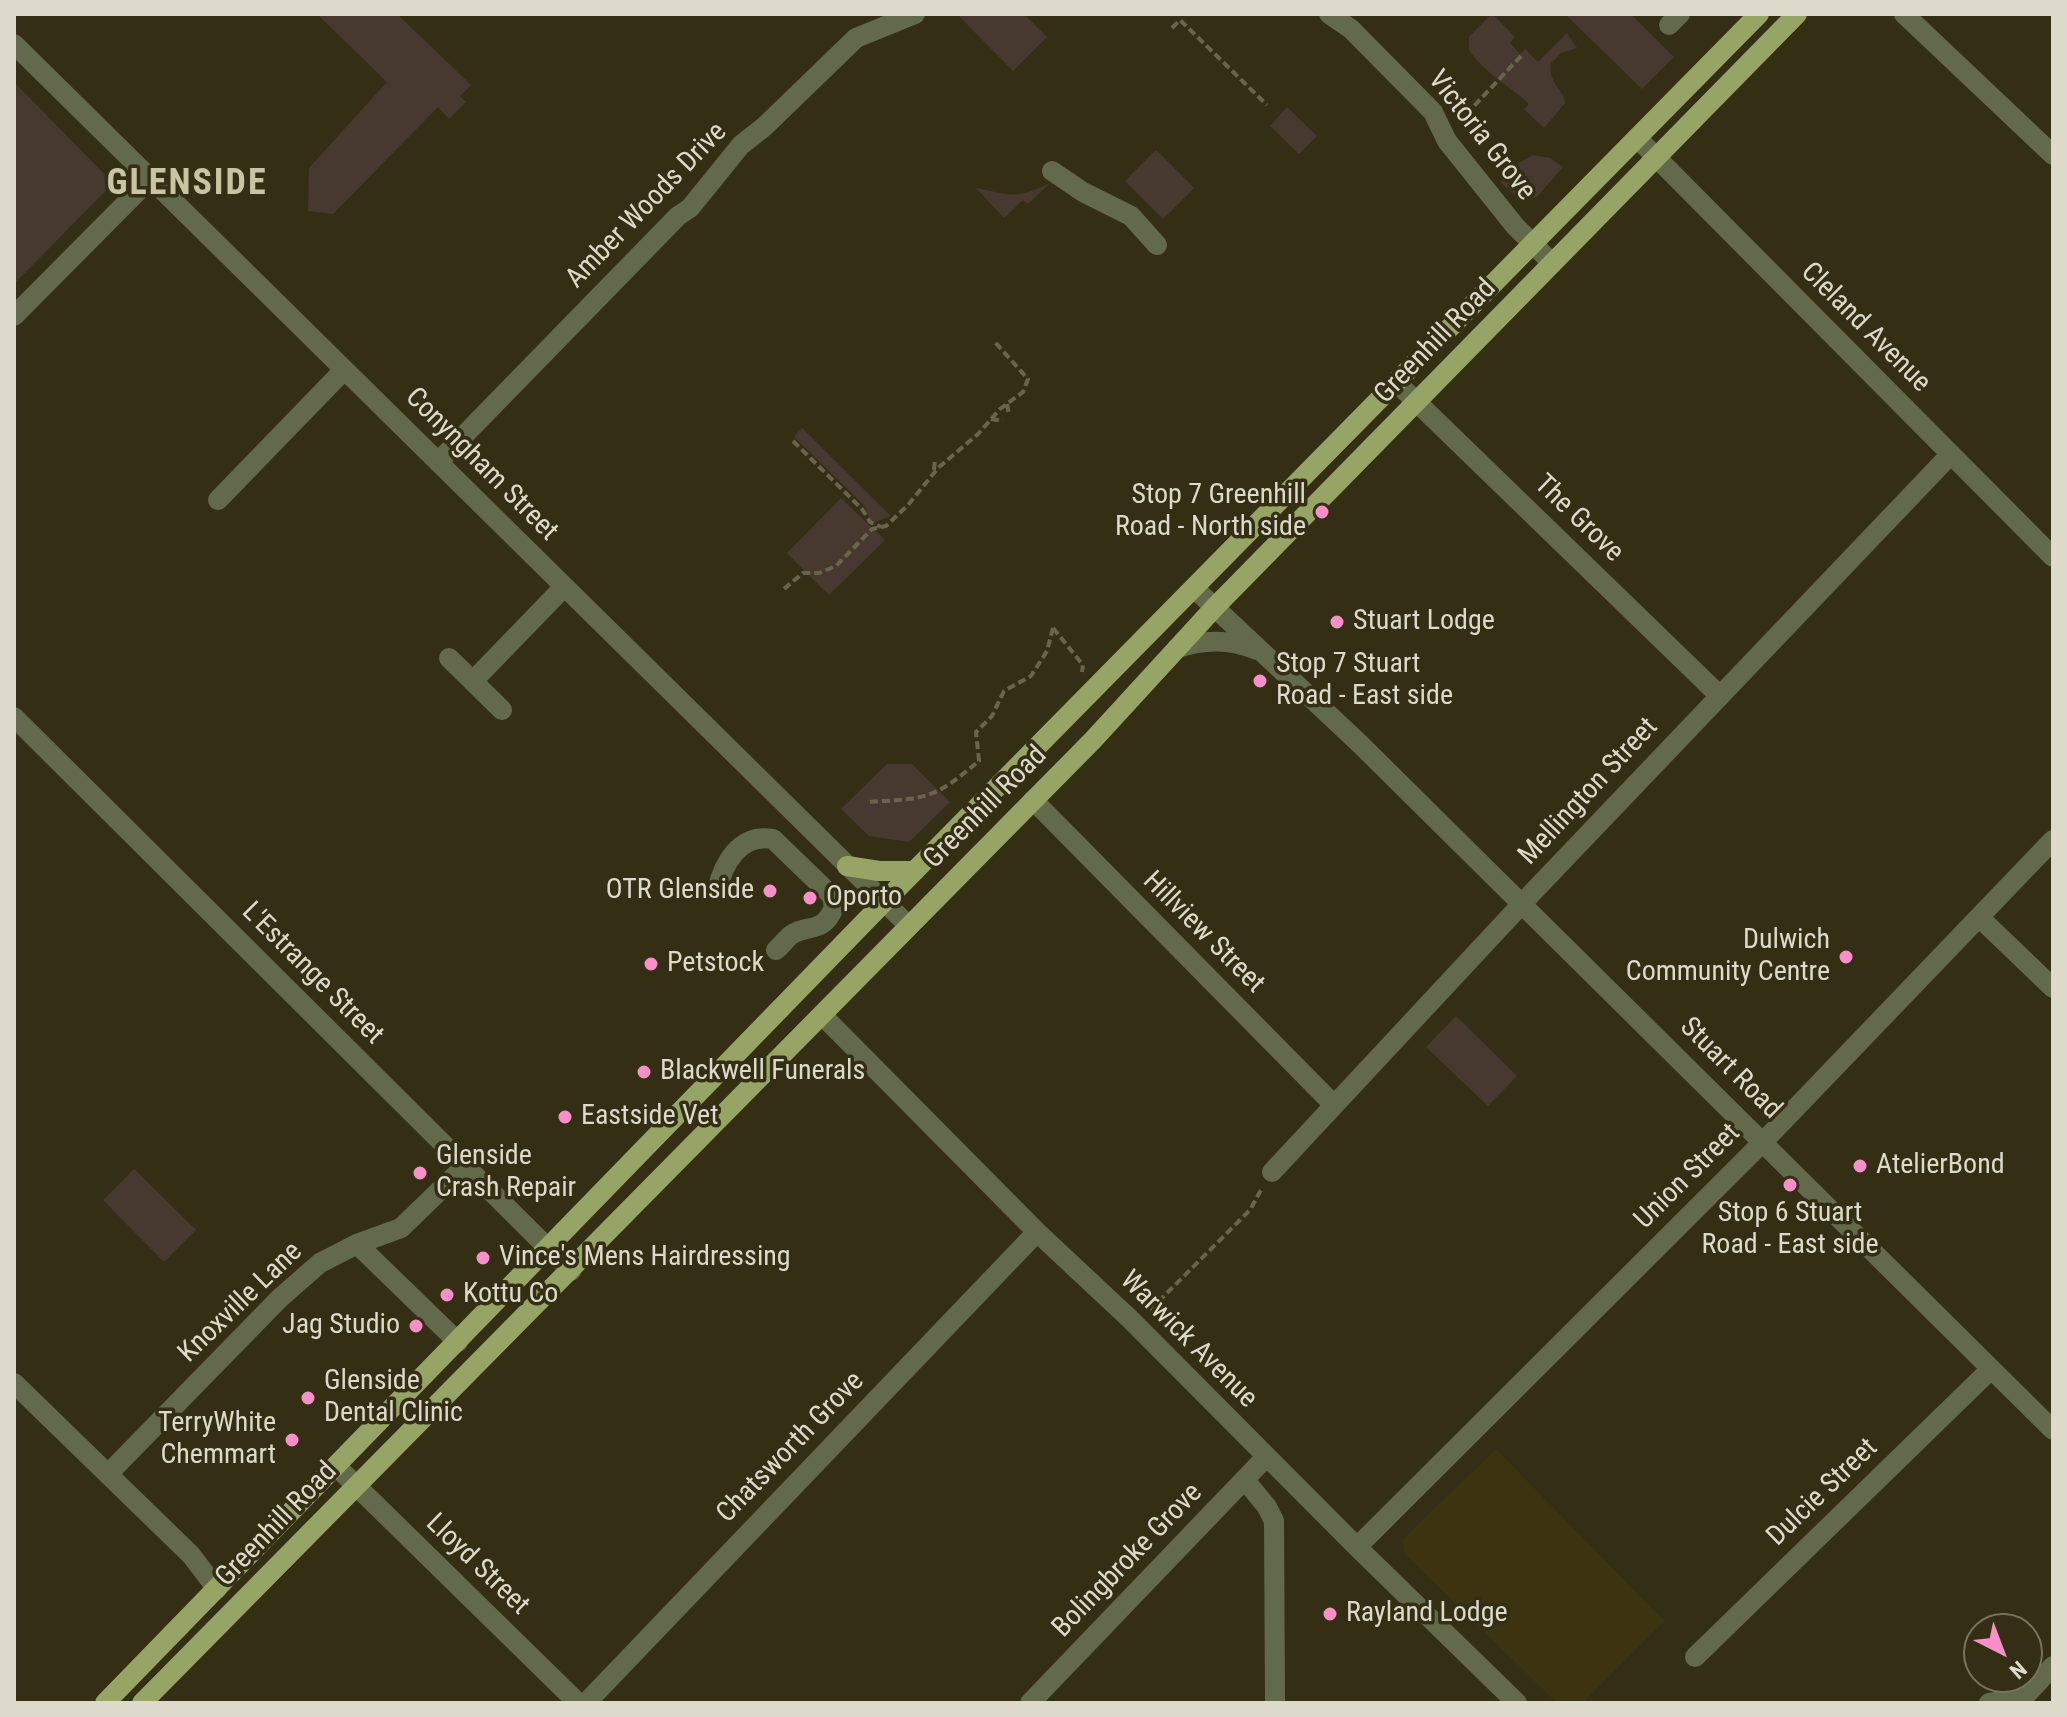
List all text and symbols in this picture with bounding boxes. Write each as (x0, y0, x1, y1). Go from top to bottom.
street label: Victoria Grove (1420, 64, 1542, 208)
street label: Amber Woods Drive (560, 116, 734, 296)
district label: GLENSIDE (106, 163, 268, 207)
street label: Cleland Avenue (1793, 256, 1937, 400)
street label: Greenhill Road (1368, 273, 1504, 411)
street label: Conyngham Street (397, 381, 565, 549)
street label: The Grove (1526, 468, 1630, 570)
place label: Stop 7 Greenhill Road - North side (1115, 479, 1306, 545)
marker: Stop 7 Greenhill Road - North side (1313, 503, 1331, 521)
place label: Stuart Lodge (1353, 605, 1495, 639)
marker: Stuart Lodge (1328, 613, 1346, 631)
place label: Stop 7 Stuart Road - East side (1276, 648, 1453, 714)
marker: Stop 7 Stuart Road - East side (1251, 672, 1269, 690)
street label: Mellington Street (1512, 712, 1666, 872)
street label: Greenhill Road (918, 740, 1054, 876)
street label: Hillview Street (1135, 865, 1271, 1001)
place label: OTR Glenside (606, 874, 754, 908)
place label: Oporto (826, 881, 902, 915)
marker: OTR Glenside (761, 882, 779, 900)
marker: Oporto (801, 889, 819, 907)
street label: L'Estrange Street (234, 896, 390, 1052)
place label: Dulwich Community Centre (1626, 924, 1830, 990)
place label: Petstock (667, 947, 764, 981)
marker: Dulwich Community Centre (1837, 948, 1855, 966)
marker: Petstock (642, 955, 660, 973)
street label: Stuart Road (1672, 1011, 1788, 1127)
place label: Blackwell Funerals (660, 1055, 865, 1089)
marker: Blackwell Funerals (635, 1063, 653, 1081)
place label: Eastside Vet (581, 1100, 719, 1134)
marker: Eastside Vet (556, 1108, 574, 1126)
street label: Union Street (1628, 1117, 1748, 1237)
place label: Glenside Crash Repair (436, 1140, 576, 1206)
place label: AtelierBond (1876, 1149, 2005, 1183)
marker: AtelierBond (1851, 1157, 1869, 1175)
marker: Glenside Crash Repair (411, 1164, 429, 1182)
marker: Stop 6 Stuart Road - East side (1781, 1176, 1799, 1194)
place label: Stop 6 Stuart Road - East side (1701, 1197, 1879, 1263)
street label: Knoxville Lane (172, 1236, 310, 1370)
place label: Vince's Mens Hairdressing (499, 1241, 791, 1275)
marker: Vince's Mens Hairdressing (474, 1249, 492, 1267)
street label: Warwick Avenue (1112, 1264, 1264, 1416)
place label: Kottu Co (463, 1278, 558, 1312)
marker: Kottu Co (438, 1286, 456, 1304)
place label: Jag Studio (282, 1309, 400, 1343)
marker: Jag Studio (407, 1317, 425, 1335)
place label: Glenside Dental Clinic (324, 1365, 463, 1431)
street label: Chatsworth Grove (710, 1365, 872, 1531)
marker: Glenside Dental Clinic (299, 1389, 317, 1407)
place label: TerryWhite Chemmart (158, 1407, 276, 1473)
marker: TerryWhite Chemmart (283, 1431, 301, 1449)
street label: Dulcie Street (1761, 1432, 1885, 1554)
street label: Greenhill Road (209, 1456, 345, 1594)
street label: Bolingbroke Grove (1046, 1477, 1210, 1645)
street label: Lloyd Street (418, 1507, 536, 1623)
place label: Rayland Lodge (1346, 1597, 1508, 1631)
marker: Rayland Lodge (1321, 1605, 1339, 1623)
north arrow (1963, 1613, 2043, 1693)
text: N (2005, 1656, 2031, 1684)

